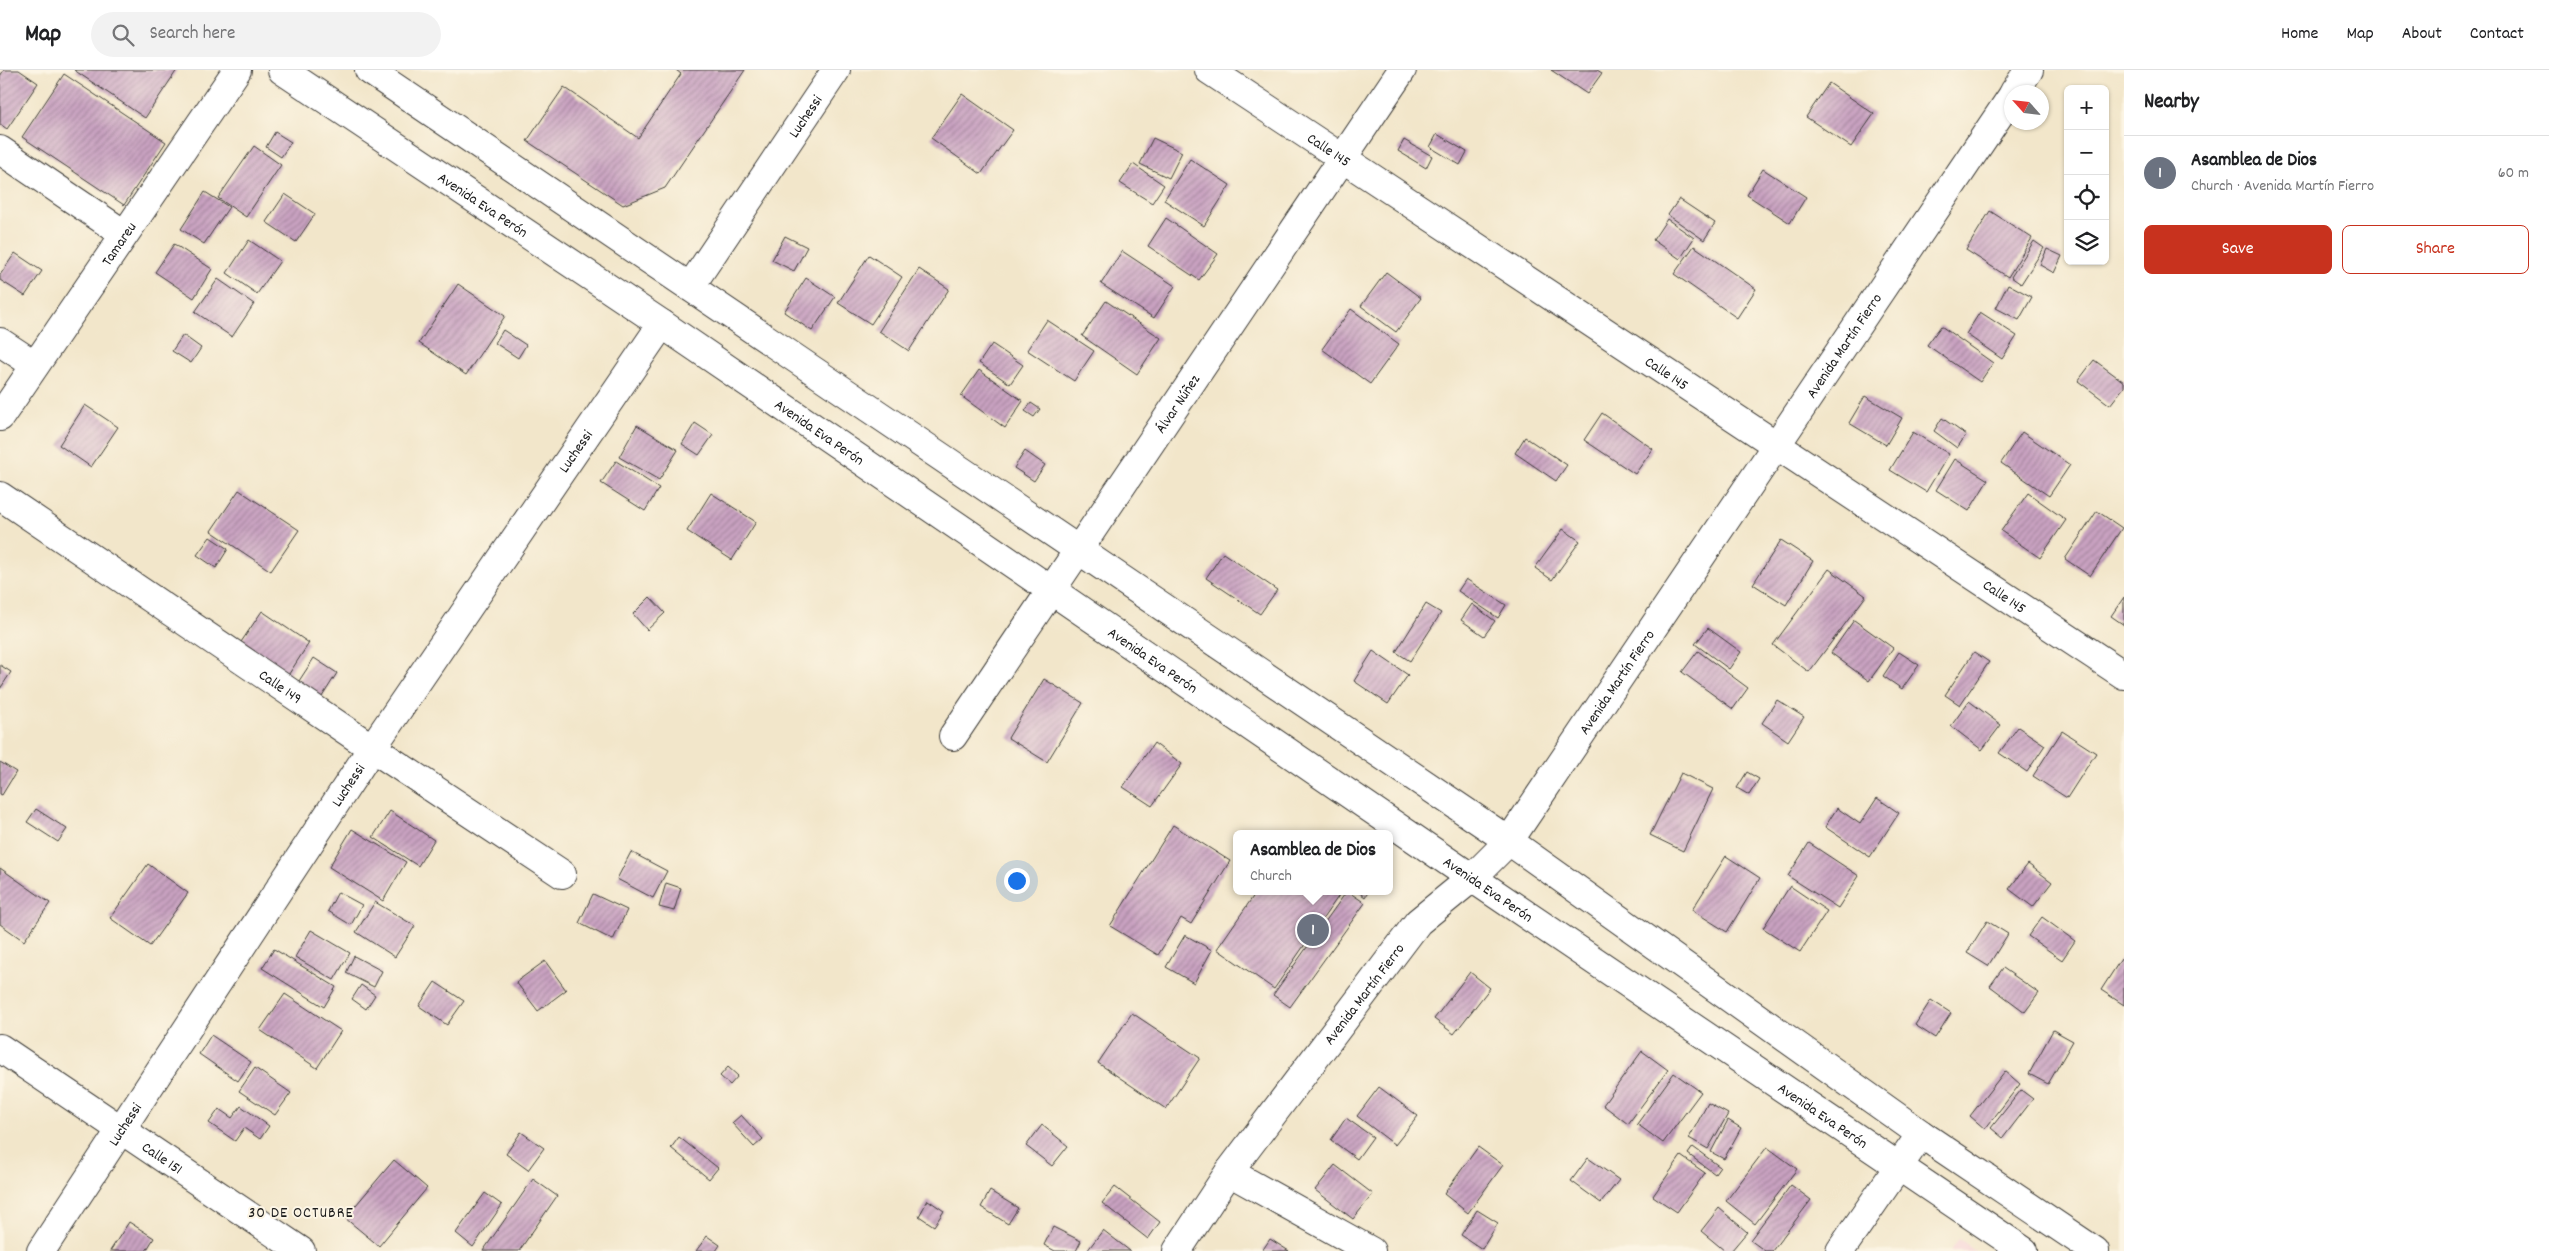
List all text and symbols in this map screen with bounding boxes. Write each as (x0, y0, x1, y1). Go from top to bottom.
search box (91, 12, 441, 57)
text: Map (25, 18, 61, 52)
icon: search (109, 21, 137, 49)
text: Search here (149, 21, 235, 48)
text: Home (2281, 22, 2318, 47)
text: Map (2346, 22, 2374, 47)
text: About (2402, 22, 2442, 47)
text: Contact (2470, 22, 2524, 47)
north arrow (2004, 85, 2049, 130)
map controls (2064, 85, 2109, 265)
button: + (2064, 85, 2109, 130)
text: Nearby (2144, 88, 2199, 118)
street label: Luchessi (784, 91, 829, 143)
street label: Calle 145 (1302, 129, 1354, 174)
button: − (2064, 130, 2109, 175)
text: Asamblea de Dios (2191, 148, 2317, 175)
text: 1 (2158, 162, 2162, 185)
text: 60 m (2498, 162, 2529, 185)
street label: Avenida Eva Perón (433, 168, 532, 244)
button: locate (2064, 175, 2109, 220)
text: Church · Avenida Martín Fierro (2191, 175, 2374, 198)
street label: Tamareu (97, 218, 143, 271)
button: layers (2064, 220, 2109, 265)
button: Save (2144, 225, 2332, 274)
button: Share (2342, 225, 2529, 274)
street label: Avenida Martín Fierro (1802, 289, 1889, 403)
street label: Calle 145 (1640, 352, 1692, 397)
street label: Álvar Núñez (1151, 371, 1207, 438)
street label: Avenida Eva Perón (769, 395, 868, 472)
street label: Luchessi (554, 426, 599, 478)
street label: Calle 145 (1978, 575, 2030, 620)
street label: Avenida Eva Perón (1103, 623, 1201, 700)
street label: Avenida Martín Fierro (1575, 626, 1662, 740)
street label: Calle 149 (253, 665, 306, 710)
street label: Luchessi (327, 760, 372, 812)
popup (1233, 830, 1393, 895)
text: Asamblea de Dios (1250, 838, 1376, 865)
street label: Avenida Eva Perón (1438, 852, 1537, 929)
text: Church (1250, 865, 1292, 888)
your location (1004, 868, 1030, 894)
pin: 1 (1297, 911, 1329, 949)
street label: Avenida Martín Fierro (1320, 939, 1411, 1050)
street label: Avenida Eva Perón (1772, 1078, 1871, 1155)
street label: Luchessi (104, 1099, 149, 1151)
street label: Calle 151 (136, 1137, 186, 1181)
district label: 30 DE OCTUBRE (248, 1202, 354, 1225)

